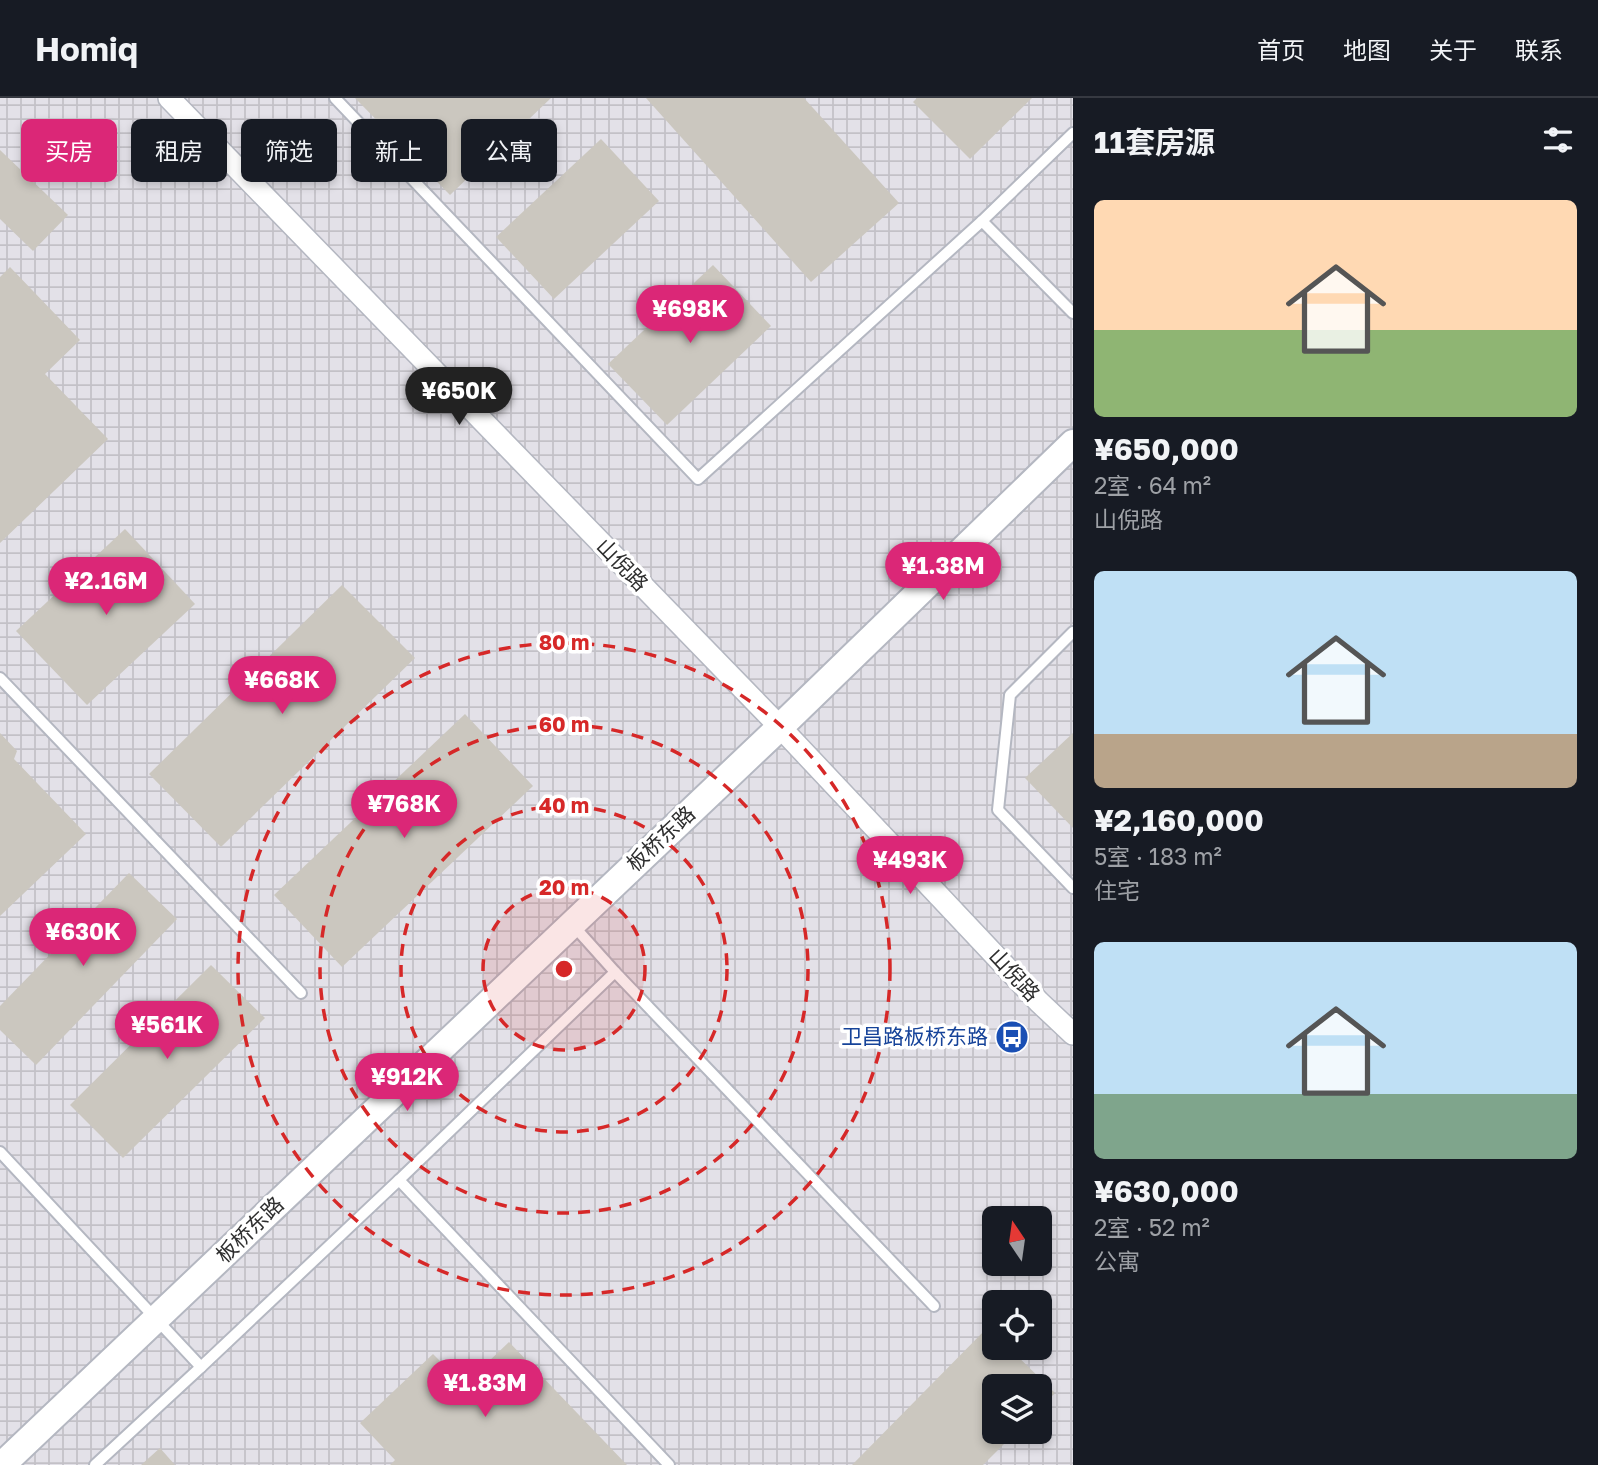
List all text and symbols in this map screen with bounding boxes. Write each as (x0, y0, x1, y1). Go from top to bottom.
text: Homiq (35, 29, 138, 68)
text: 首页 (1257, 35, 1305, 64)
text: 地图 (1343, 35, 1391, 64)
text: 关于 (1429, 35, 1477, 64)
text: 联系 (1515, 35, 1563, 64)
chip: 买房 (21, 119, 117, 182)
chip: 租房 (131, 119, 227, 182)
chip: 筛选 (241, 119, 337, 182)
chip: 新上 (351, 119, 447, 182)
chip: 公寓 (461, 119, 557, 182)
icon: filters (1539, 121, 1577, 159)
text: 11套房源 (1094, 124, 1215, 160)
icon: home (1273, 246, 1399, 372)
pin: ¥698K (641, 286, 739, 345)
text: ¥698K (652, 294, 728, 322)
pin: ¥650K (410, 368, 508, 427)
text: ¥650K (421, 376, 497, 404)
text: ¥650,000 (1094, 431, 1239, 467)
text: 2室 · 64 m² (1094, 471, 1211, 499)
text: 山倪路 (1094, 505, 1163, 533)
street label: 山倪路 (591, 533, 654, 596)
pin: ¥1.38M (886, 542, 1000, 602)
text: ¥1.38M (901, 551, 985, 579)
pin: ¥2.16M (49, 558, 163, 617)
text: ¥2.16M (64, 566, 148, 594)
icon: home (1273, 617, 1399, 743)
text: 80 m (539, 629, 589, 655)
pin: ¥668K (233, 656, 331, 716)
text: ¥668K (244, 665, 320, 693)
text: 60 m (539, 711, 589, 737)
pin: ¥768K (355, 780, 453, 840)
text: ¥768K (367, 789, 441, 817)
text: 40 m (539, 792, 589, 818)
street label: 板桥东路 (621, 800, 700, 876)
text: ¥2,160,000 (1094, 802, 1264, 838)
pin: ¥493K (861, 836, 959, 896)
text: 5室 · 183 m² (1094, 842, 1222, 870)
text: ¥493K (873, 845, 947, 873)
text: 20 m (539, 874, 589, 900)
text: 住宅 (1094, 876, 1140, 904)
pin: ¥630K (34, 908, 132, 968)
text: ¥630K (45, 917, 121, 945)
street label: 山倪路 (984, 942, 1046, 1006)
centre of rings (552, 957, 576, 981)
icon: home (1273, 988, 1399, 1114)
pin: ¥561K (118, 1002, 216, 1061)
text: ¥561K (131, 1010, 203, 1038)
bus stop icon: 卫昌路板桥东路 (993, 1018, 1031, 1056)
place label: 卫昌路板桥东路 (841, 1023, 988, 1049)
pin: ¥912K (358, 1054, 456, 1113)
text: ¥912K (371, 1062, 443, 1090)
text: ¥630,000 (1094, 1173, 1239, 1209)
street label: 板桥东路 (210, 1191, 289, 1268)
north arrow (982, 1206, 1052, 1276)
map controls (982, 1206, 1052, 1444)
text: 2室 · 52 m² (1094, 1213, 1210, 1241)
text: 公寓 (1094, 1247, 1140, 1275)
button: locate (982, 1290, 1052, 1360)
pin: ¥1.83M (428, 1360, 542, 1419)
text: ¥1.83M (443, 1368, 527, 1396)
button: layers (982, 1374, 1052, 1444)

